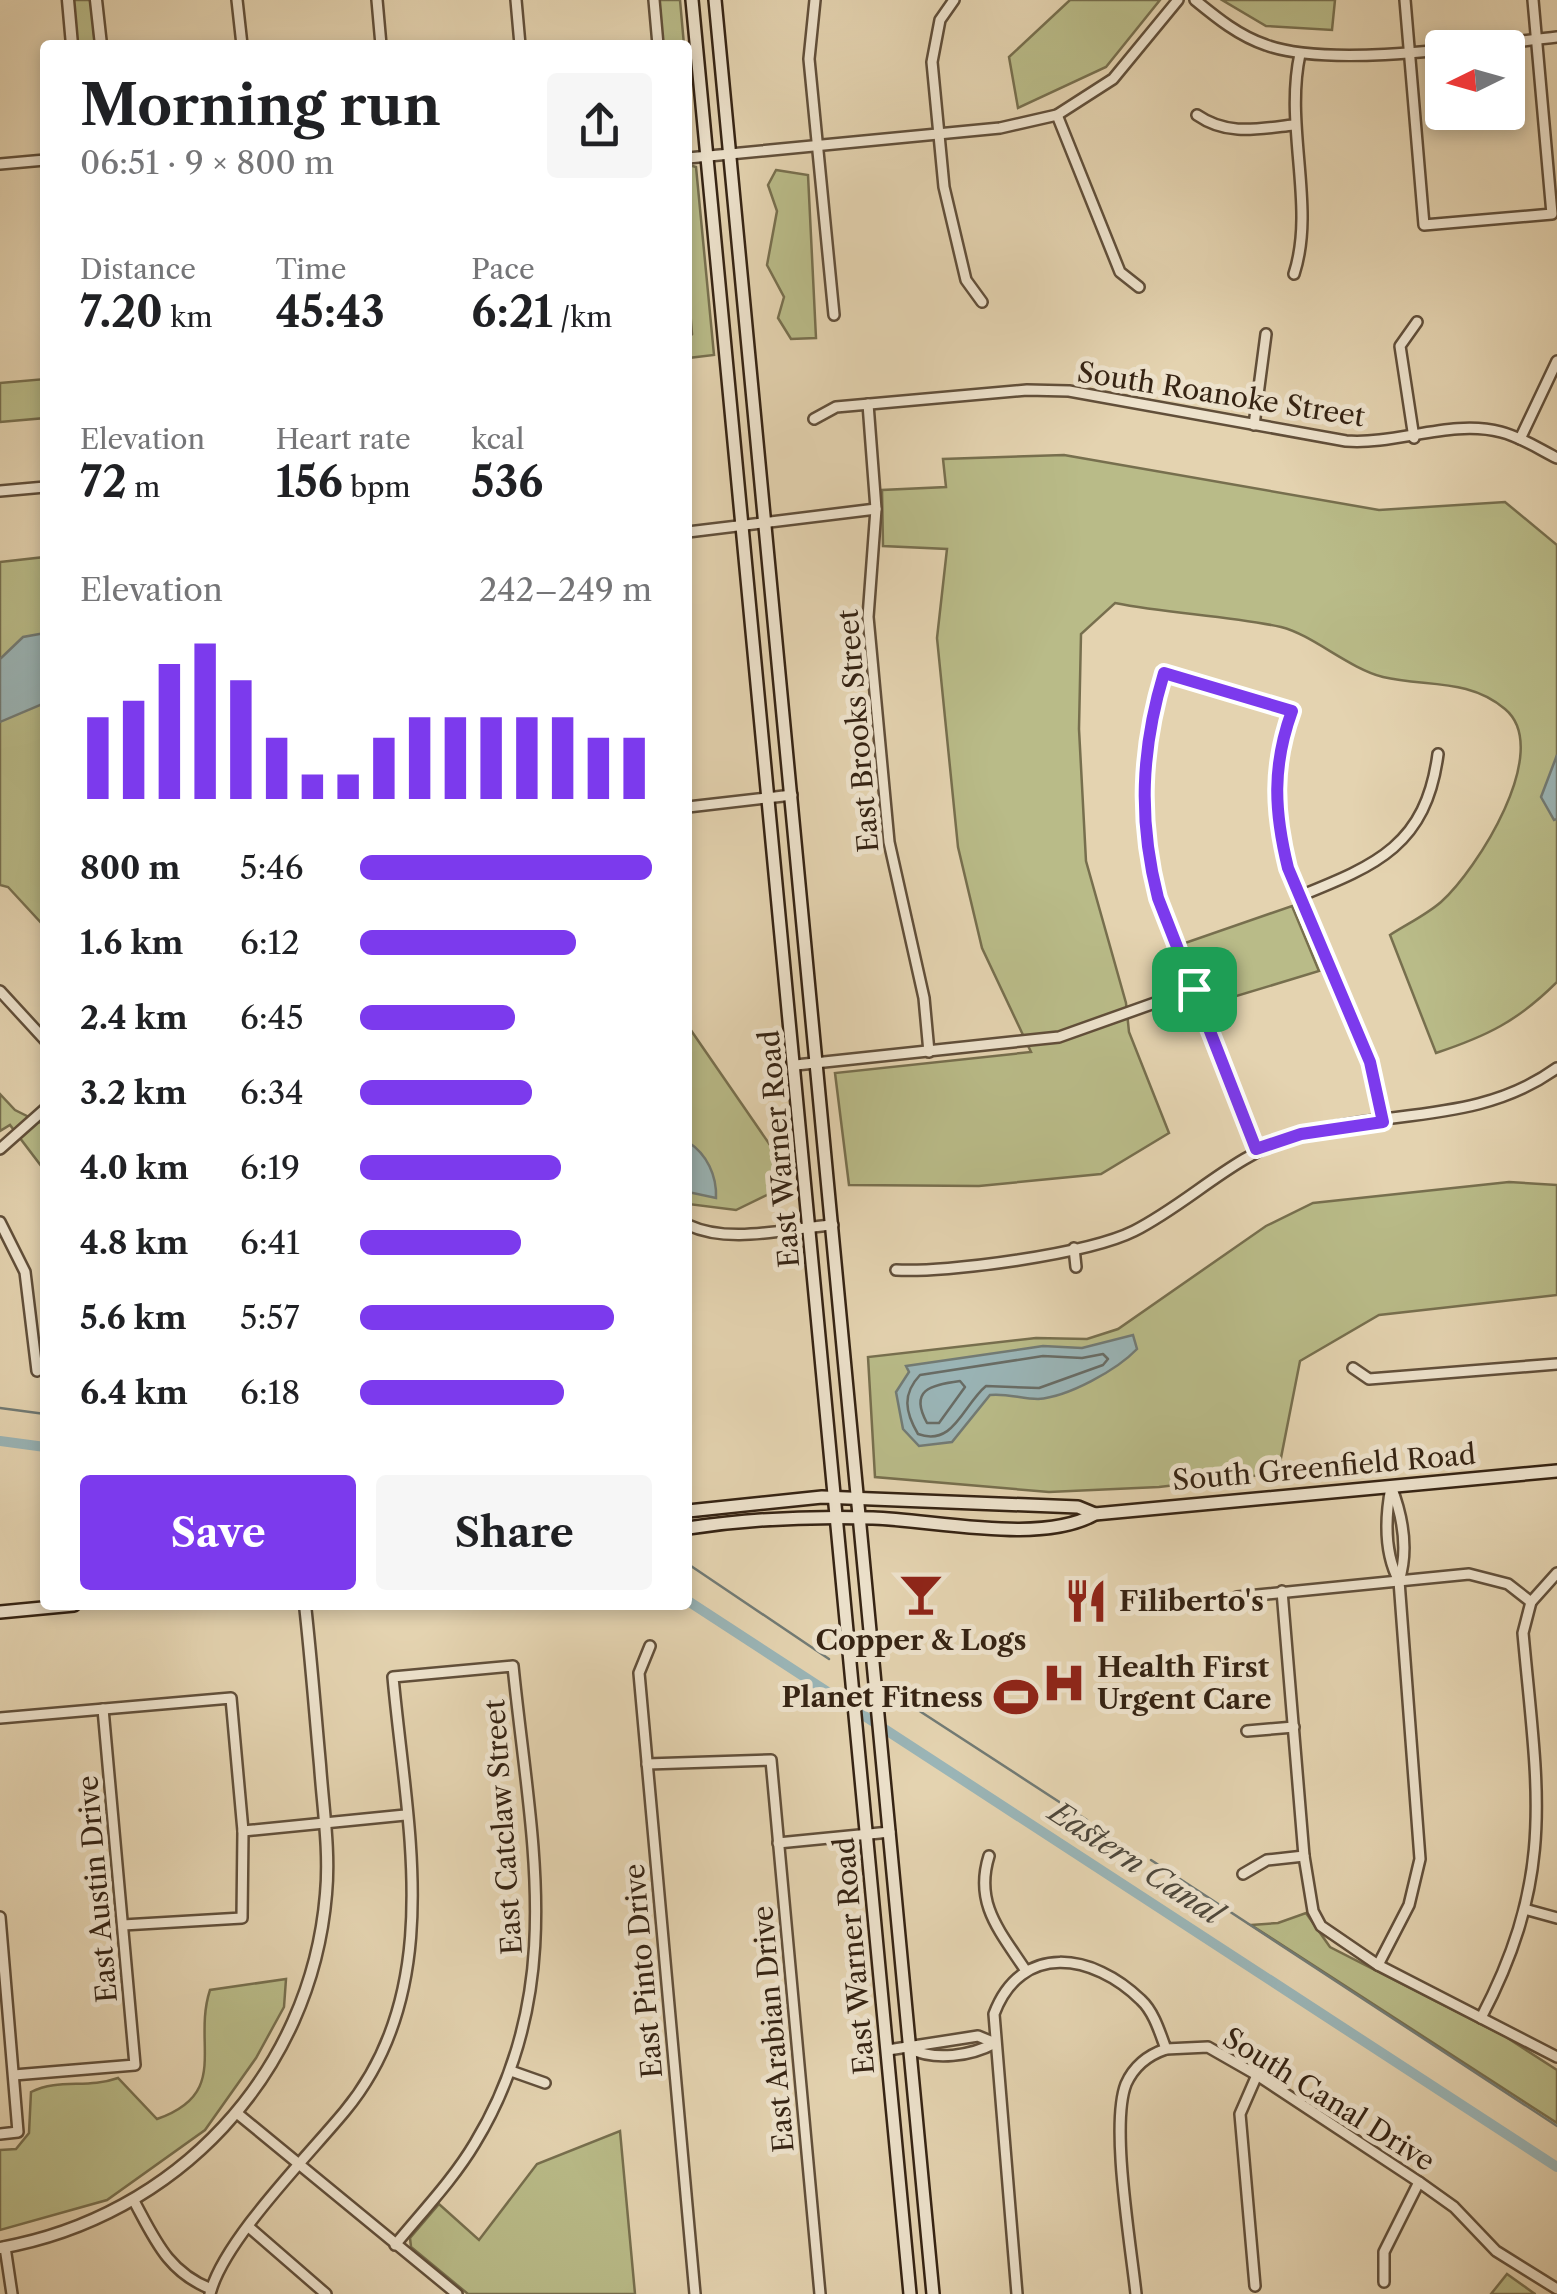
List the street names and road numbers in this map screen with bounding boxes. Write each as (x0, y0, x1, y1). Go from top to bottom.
street label: South Roanoke Street (1075, 354, 1367, 434)
street label: East Brooks Street (830, 608, 886, 854)
street label: East Warner Road (752, 1029, 806, 1269)
street label: South Greenfield Road (1171, 1437, 1477, 1497)
street label: East Catclaw Street (477, 1698, 529, 1956)
street label: East Austin Drive (70, 1774, 124, 2004)
street label: East Warner Road (827, 1836, 881, 2076)
street label: East Pinto Drive (617, 1862, 669, 2080)
street label: East Arabian Drive (745, 1904, 801, 2154)
street label: South Canal Drive (1217, 2020, 1441, 2178)

